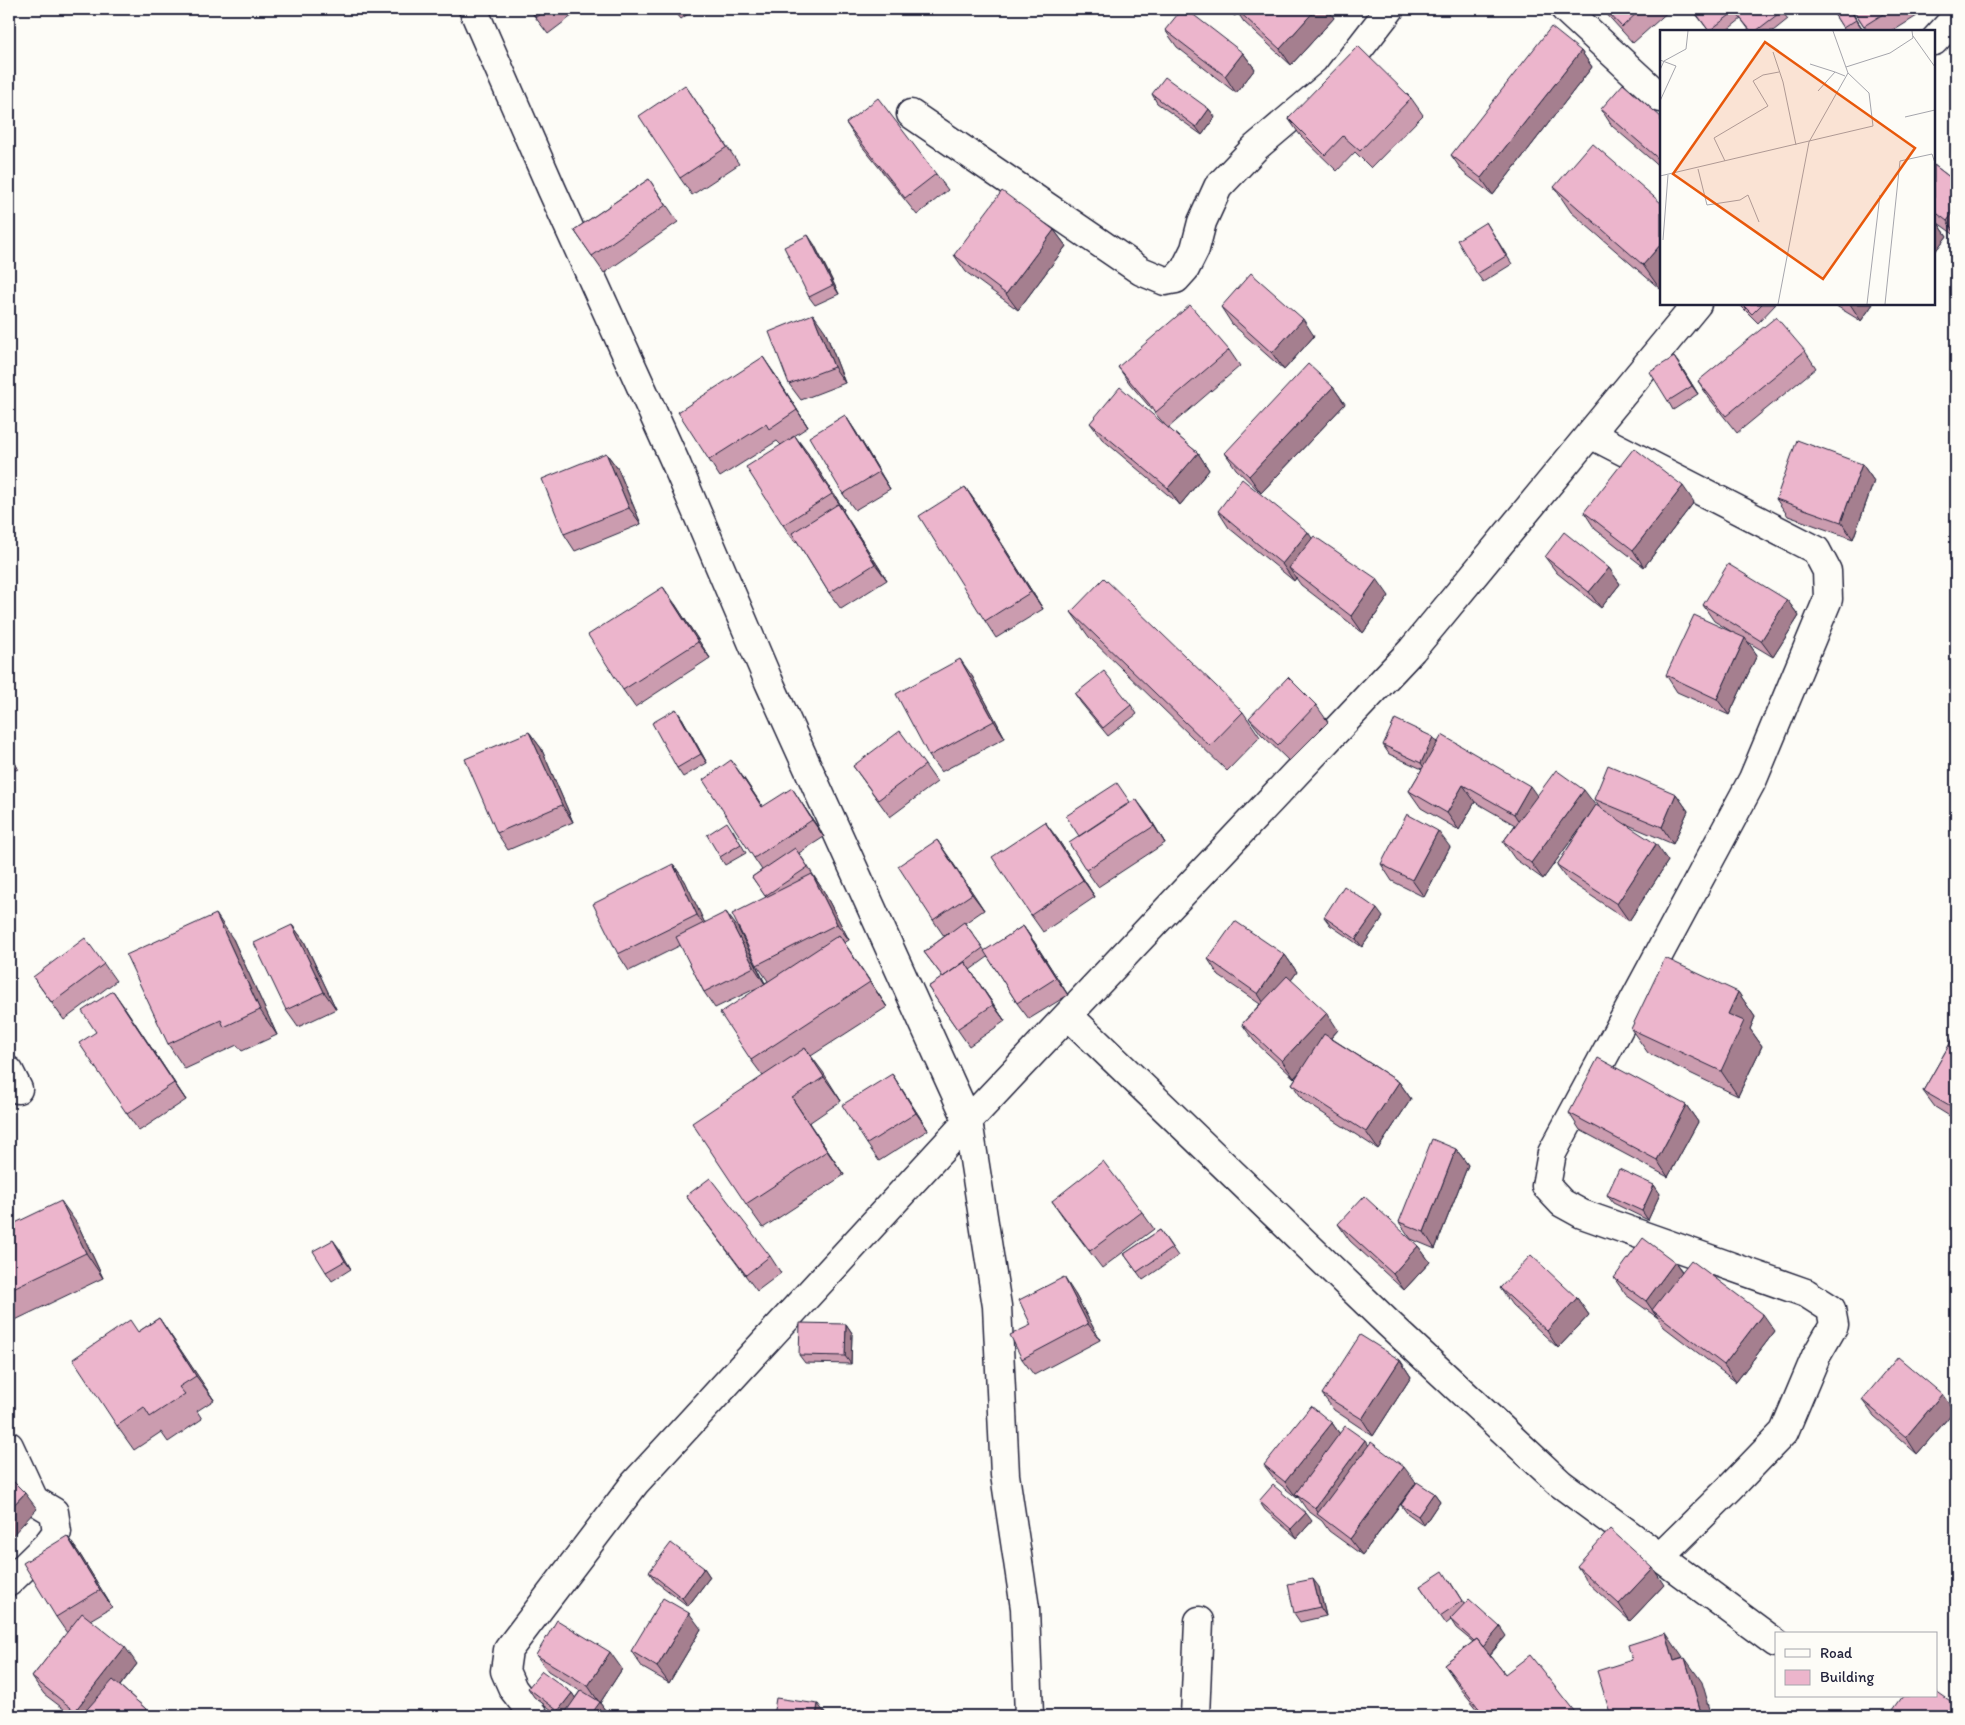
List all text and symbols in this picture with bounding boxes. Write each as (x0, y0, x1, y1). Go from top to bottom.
inset map (1660, 30, 1935, 305)
legend (1775, 1632, 1938, 1698)
text: Road (1820, 1644, 1853, 1662)
text: Building (1820, 1668, 1874, 1686)

